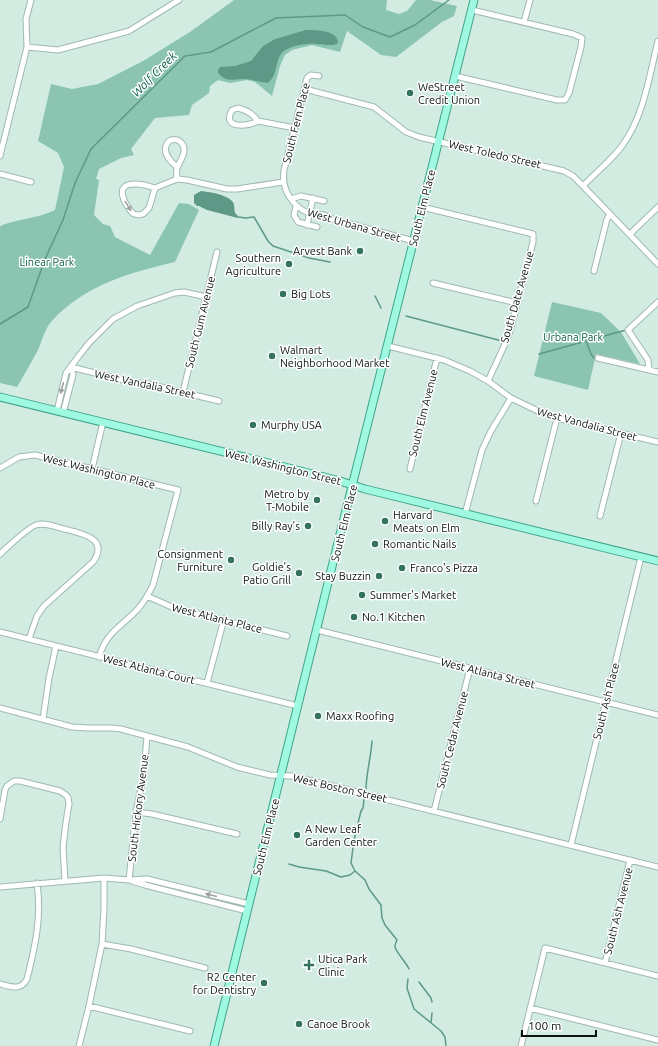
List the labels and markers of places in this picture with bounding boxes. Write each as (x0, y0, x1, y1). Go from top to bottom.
place label: WeStreet Credit Union (418, 81, 480, 106)
marker: WeStreet Credit Union (405, 88, 415, 98)
place label: Arvest Bank (293, 245, 352, 257)
marker: Arvest Bank (355, 246, 365, 256)
place label: Southern Agriculture (226, 252, 281, 277)
marker: Southern Agriculture (284, 259, 294, 269)
place label: Big Lots (291, 288, 331, 300)
marker: Big Lots (278, 289, 288, 299)
place label: Walmart Neighborhood Market (280, 344, 390, 369)
marker: Walmart Neighborhood Market (267, 351, 277, 361)
place label: Murphy USA (261, 419, 323, 431)
marker: Murphy USA (248, 420, 258, 430)
place label: Metro by T-Mobile (264, 488, 310, 513)
marker: Metro by T-Mobile (312, 495, 322, 505)
place label: Harvard Meats on Elm (393, 509, 460, 534)
marker: Harvard Meats on Elm (380, 516, 390, 526)
place label: Billy Ray's (252, 520, 300, 532)
marker: Billy Ray's (303, 521, 313, 531)
place label: Romantic Nails (383, 538, 456, 550)
marker: Romantic Nails (370, 539, 380, 549)
place label: Consignment Furniture (157, 548, 224, 573)
marker: Consignment Furniture (226, 555, 236, 565)
place label: Goldie's Patio Grill (243, 561, 291, 586)
place label: Franco's Pizza (410, 562, 478, 574)
marker: Franco's Pizza (397, 563, 407, 573)
marker: Goldie's Patio Grill (294, 568, 304, 578)
place label: Stay Buzzin (315, 570, 371, 582)
marker: Stay Buzzin (374, 571, 384, 581)
place label: Summer's Market (370, 589, 457, 601)
marker: Summer's Market (357, 590, 367, 600)
place label: No.1 Kitchen (362, 611, 425, 623)
marker: No.1 Kitchen (349, 612, 359, 622)
place label: Maxx Roofing (326, 710, 394, 722)
marker: Maxx Roofing (313, 711, 323, 721)
place label: A New Leaf Garden Center (305, 823, 378, 848)
marker: A New Leaf Garden Center (292, 830, 302, 840)
place label: Utica Park Clinic (318, 953, 368, 978)
marker: Utica Park Clinic (303, 959, 315, 971)
place label: R2 Center for Dentistry (193, 971, 257, 996)
marker: R2 Center for Dentistry (259, 978, 269, 988)
place label: Canoe Brook (307, 1018, 371, 1030)
marker: Canoe Brook (294, 1019, 304, 1029)

